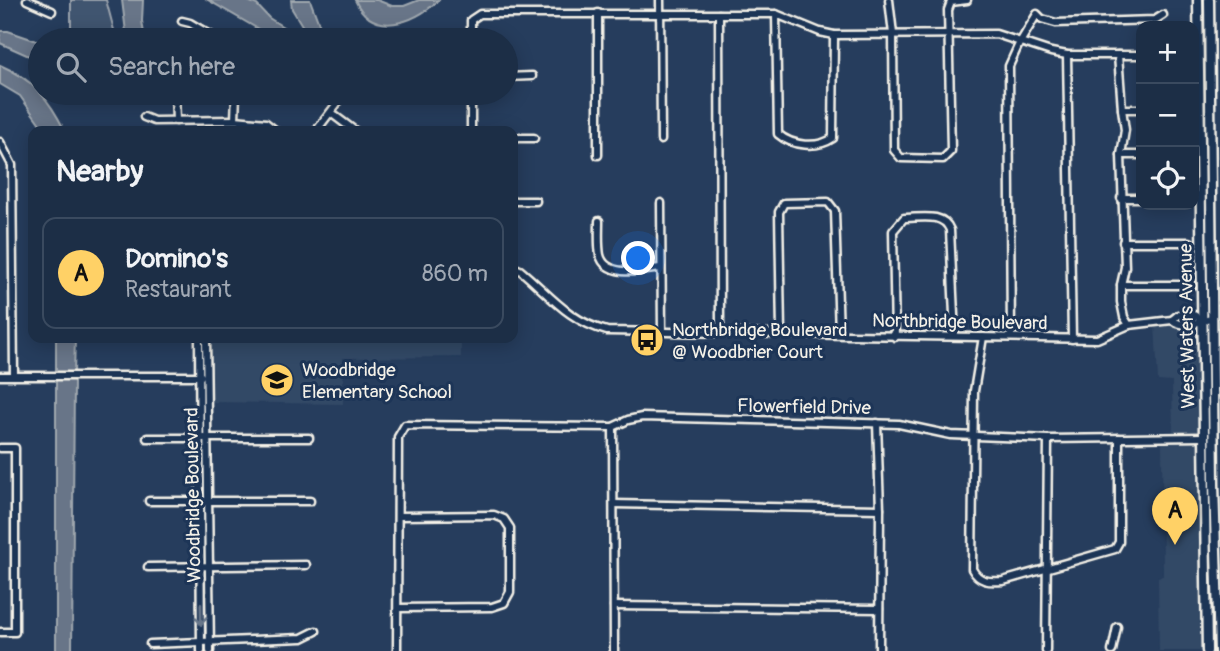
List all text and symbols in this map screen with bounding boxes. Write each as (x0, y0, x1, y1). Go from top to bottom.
map controls (1136, 21, 1199, 210)
button: + (1136, 21, 1199, 84)
search box (28, 28, 518, 105)
icon: search (52, 48, 90, 86)
text: Search here (108, 51, 235, 83)
button: − (1136, 84, 1199, 147)
button: locate (1136, 147, 1199, 210)
text: Nearby (56, 153, 143, 190)
your location (621, 241, 655, 275)
text: Domino's (125, 243, 228, 275)
street label: West Waters Avenue (1174, 243, 1200, 409)
text: A (74, 259, 88, 288)
text: 860 m (422, 259, 488, 288)
text: Restaurant (125, 275, 231, 304)
street label: Northbridge Boulevard (872, 308, 1048, 336)
place label: Northbridge Boulevard @ Woodbrier Court (672, 318, 848, 364)
bus stop icon: Northbridge Boulevard @ Woodbrier Court (628, 321, 666, 359)
place label: Woodbridge Elementary School (302, 358, 452, 404)
school or university icon: Woodbridge Elementary School (258, 361, 296, 399)
street label: Flowerfield Drive (737, 394, 872, 420)
street label: Woodbridge Boulevard (179, 407, 207, 583)
pin: A (1152, 487, 1198, 545)
one-way arrow (194, 604, 208, 627)

